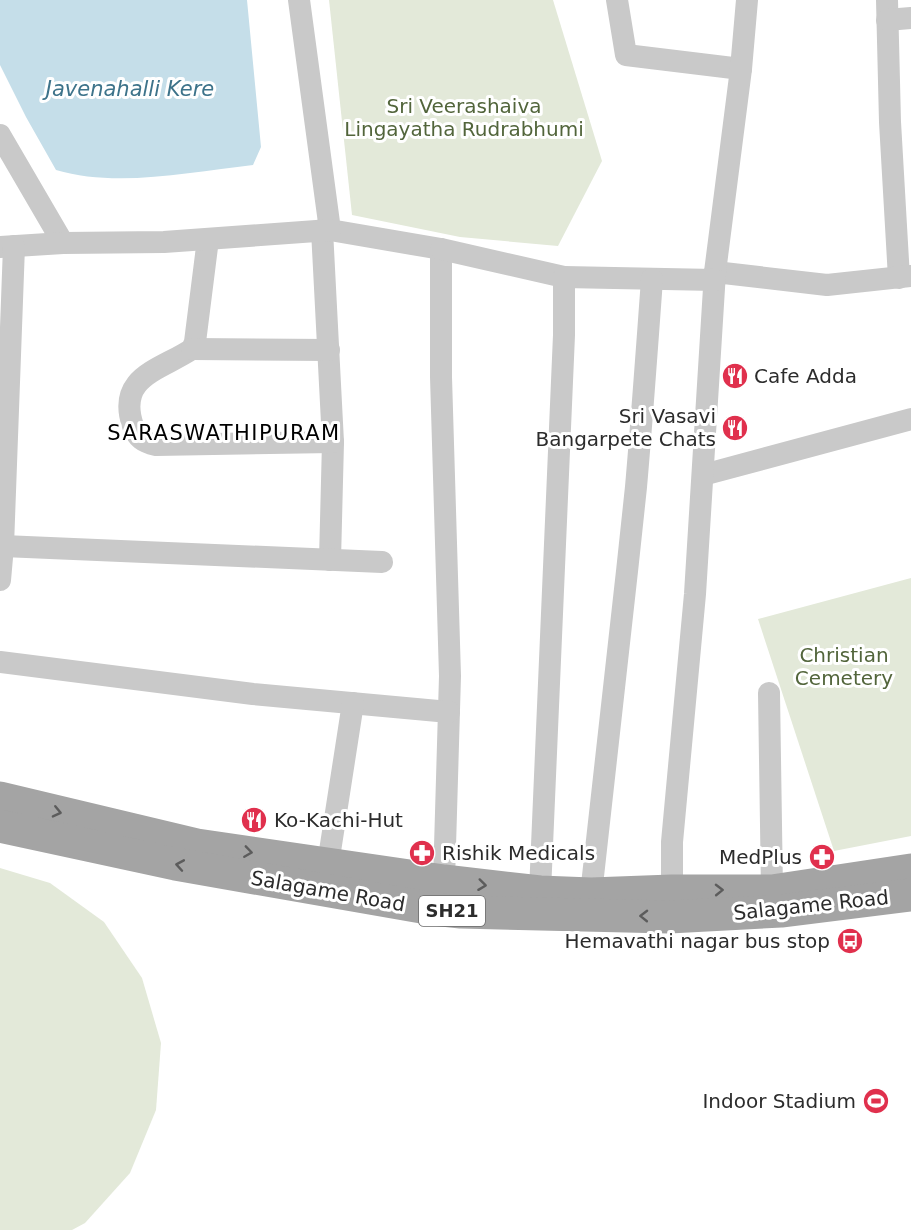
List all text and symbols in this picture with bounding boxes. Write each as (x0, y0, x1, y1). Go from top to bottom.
water label: Javenahalli Kere (42, 77, 214, 101)
park label: Sri Veerashaiva Lingayatha Rudrabhumi (344, 94, 584, 141)
restaurant icon: Cafe Adda (720, 361, 750, 391)
place label: Cafe Adda (754, 364, 857, 388)
place label: Sri Vasavi Bangarpete Chats (536, 404, 716, 451)
restaurant icon: Sri Vasavi Bangarpete Chats (720, 413, 750, 443)
district label: SARASWATHIPURAM (107, 421, 341, 445)
park label: Christian Cemetery (795, 643, 893, 690)
one-way arrow (52, 804, 62, 817)
restaurant icon: Ko-Kachi-Hut (239, 805, 269, 835)
place label: Ko-Kachi-Hut (274, 808, 403, 832)
pharmacy icon: Rishik Medicals (407, 838, 437, 868)
place label: Rishik Medicals (442, 841, 595, 865)
pharmacy icon: MedPlus (807, 842, 837, 872)
place label: MedPlus (719, 845, 802, 869)
one-way arrow (243, 846, 252, 858)
one-way arrow (175, 859, 185, 872)
street label: Salagame Road (249, 866, 407, 916)
one-way arrow (478, 879, 487, 891)
one-way arrow (714, 884, 723, 896)
street label: Salagame Road (732, 885, 890, 925)
road number: SH21 (419, 896, 485, 926)
one-way arrow (639, 910, 648, 923)
bus stop icon: Hemavathi nagar bus stop (835, 926, 865, 956)
place label: Hemavathi nagar bus stop (565, 929, 830, 953)
sports icon: Indoor Stadium (861, 1086, 891, 1116)
place label: Indoor Stadium (702, 1089, 856, 1113)

